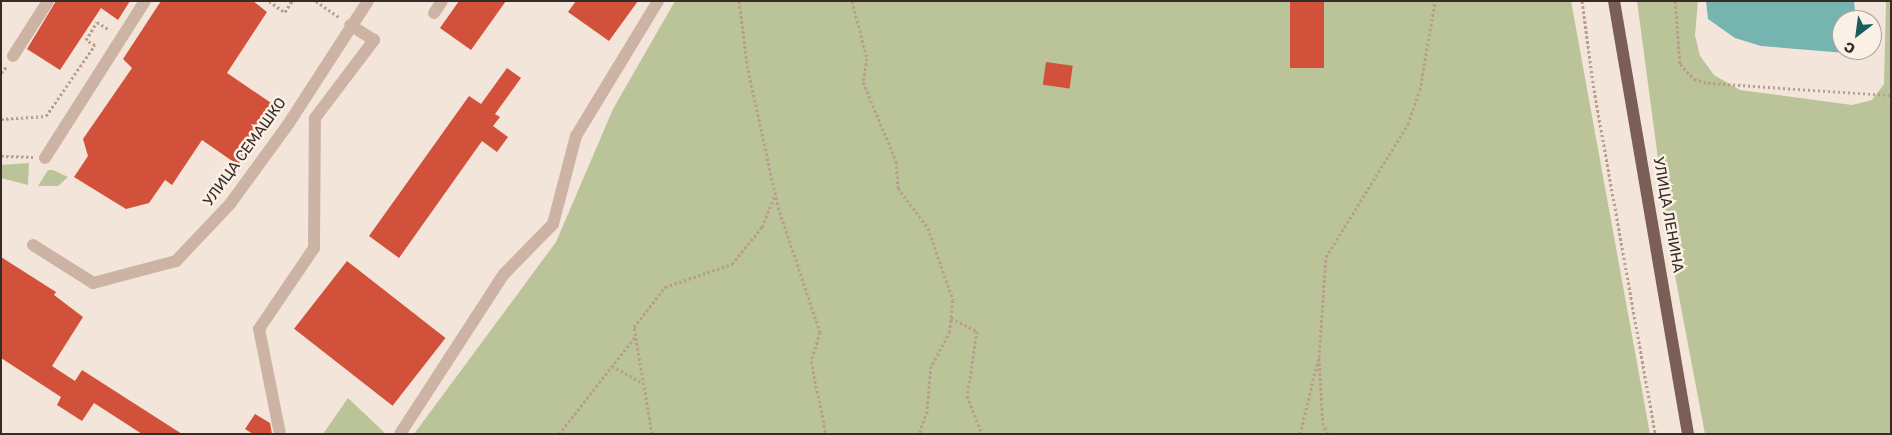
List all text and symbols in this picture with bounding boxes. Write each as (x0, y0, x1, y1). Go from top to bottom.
north arrow (1832, 10, 1882, 60)
text: С (1841, 38, 1858, 57)
street label: УЛИЦА СЕМАШКО (200, 94, 290, 210)
street label: УЛИЦА ЛЕНИНА (1649, 156, 1687, 274)

